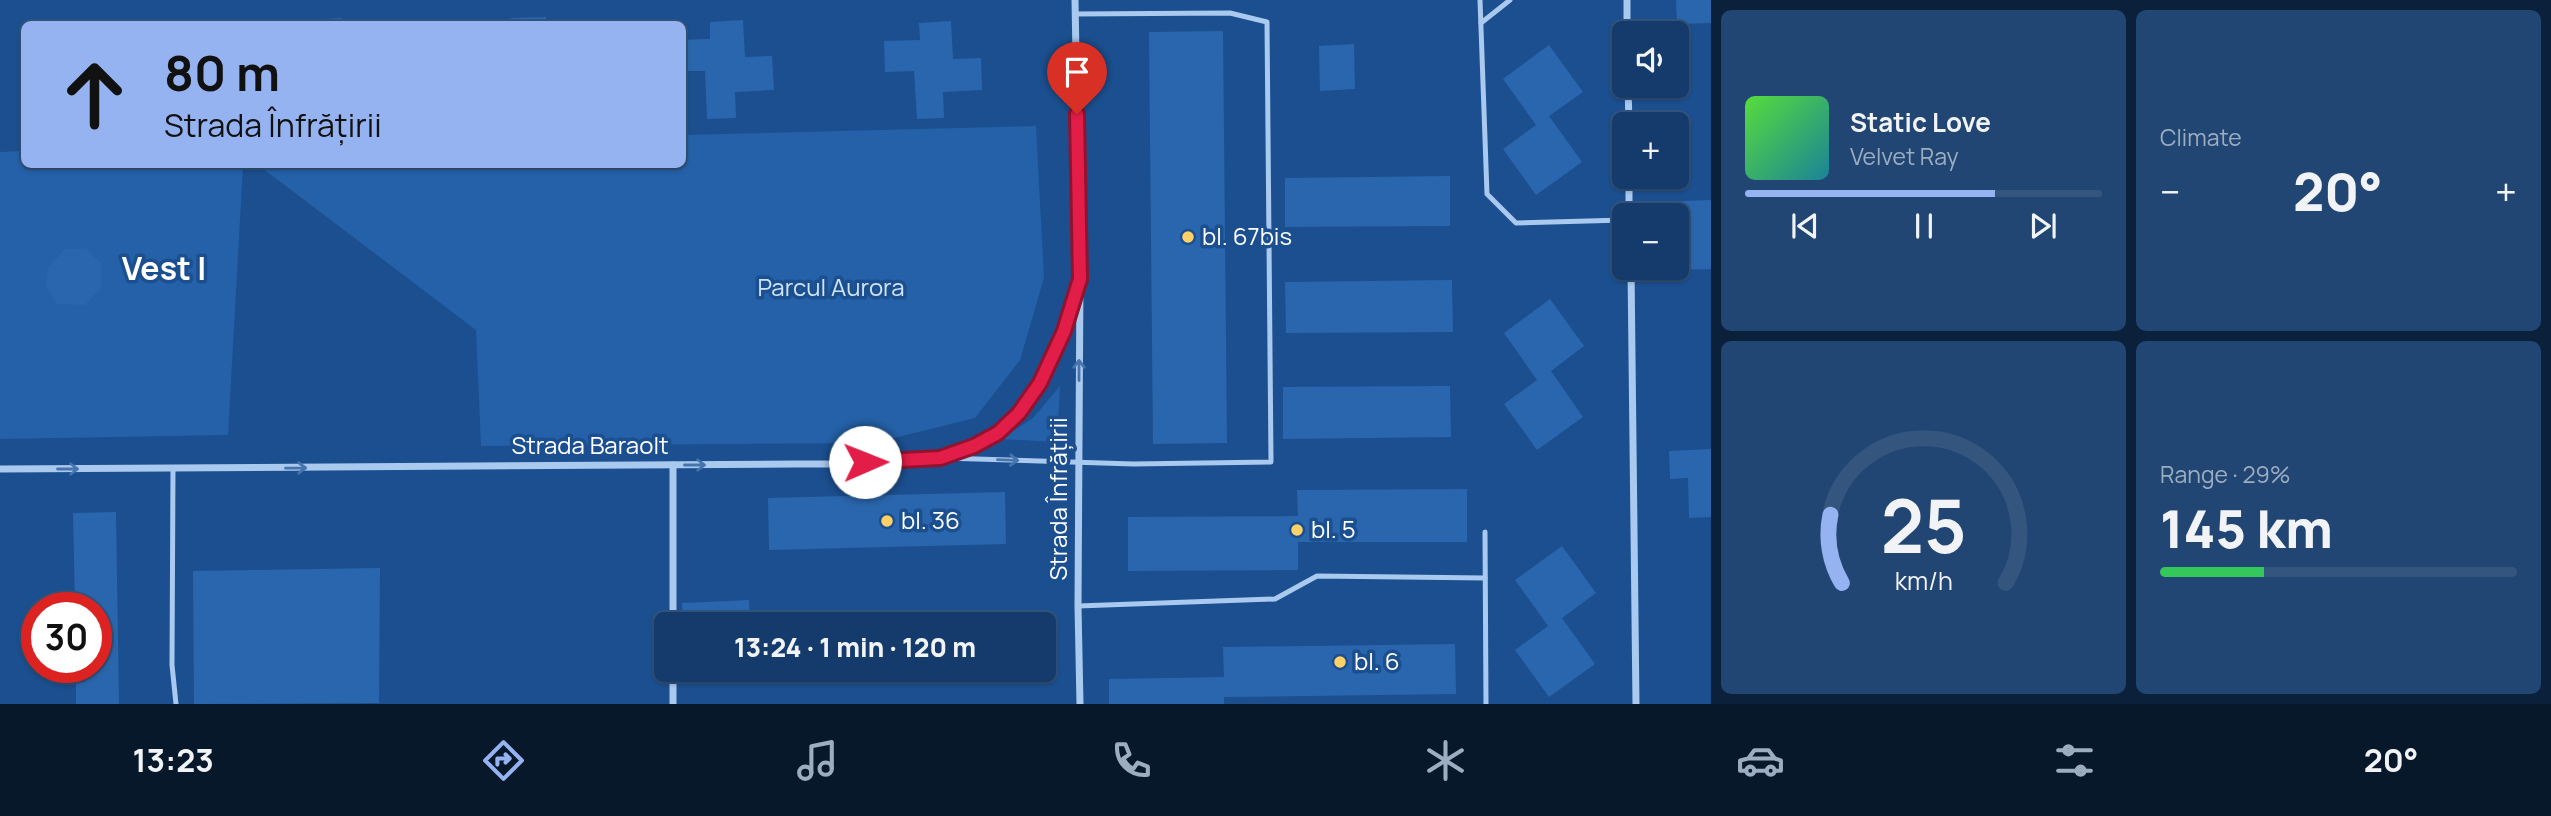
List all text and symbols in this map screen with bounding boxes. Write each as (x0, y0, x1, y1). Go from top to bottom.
map controls (1612, 21, 1689, 280)
button: sound (1612, 21, 1689, 98)
text: 80 m (164, 39, 280, 106)
pin (1047, 42, 1107, 114)
icon: ahead (49, 49, 140, 140)
icon: arrive (1058, 53, 1096, 91)
text: Strada Înfrățirii (164, 103, 382, 147)
text: Static Love (1850, 104, 1991, 140)
button: + (1612, 112, 1689, 189)
text: Climate (2160, 121, 2242, 153)
text: Velvet Ray (1850, 140, 1959, 172)
text: 20° (2293, 156, 2383, 227)
text: − (2160, 165, 2181, 217)
text: + (2495, 165, 2517, 217)
button: − (1612, 203, 1689, 280)
icon: previous (1786, 207, 1824, 245)
icon: pause (1905, 207, 1943, 245)
icon: next (2024, 207, 2062, 245)
place label: bl. 67bis (1202, 219, 1292, 252)
marker: bl. 67bis (1180, 229, 1196, 245)
district label: Vest I (122, 246, 206, 290)
park label: Parcul Aurora (757, 270, 905, 303)
one-way arrow (1072, 359, 1086, 382)
street label: Strada Înfrățirii (1041, 417, 1074, 581)
position arrow (828, 425, 902, 499)
street label: Strada Baraolt (511, 428, 669, 461)
one-way arrow (996, 454, 1019, 467)
one-way arrow (683, 458, 706, 472)
text: Range · 29% (2160, 458, 2291, 490)
one-way arrow (56, 462, 79, 476)
one-way arrow (284, 462, 307, 475)
text: 25 (1880, 476, 1967, 576)
text: 145 km (2160, 493, 2333, 564)
place label: bl. 36 (901, 503, 960, 536)
place label: bl. 5 (1311, 512, 1356, 545)
marker: bl. 36 (879, 513, 895, 529)
marker: bl. 5 (1289, 522, 1305, 538)
text: km/h (1894, 563, 1953, 598)
speed limit sign: 30 (21, 592, 112, 683)
text: 13:24 · 1 min · 120 m (734, 629, 976, 665)
place label: bl. 6 (1354, 644, 1400, 677)
marker: bl. 6 (1332, 654, 1348, 670)
icon: directions (479, 736, 528, 785)
icon: music (793, 736, 842, 785)
icon: phone (1107, 736, 1156, 785)
icon: climate (1421, 736, 1470, 785)
icon: car (1736, 736, 1785, 785)
icon: filters (2050, 736, 2099, 785)
text: 13:23 (133, 738, 214, 782)
text: 20° (2364, 738, 2418, 782)

